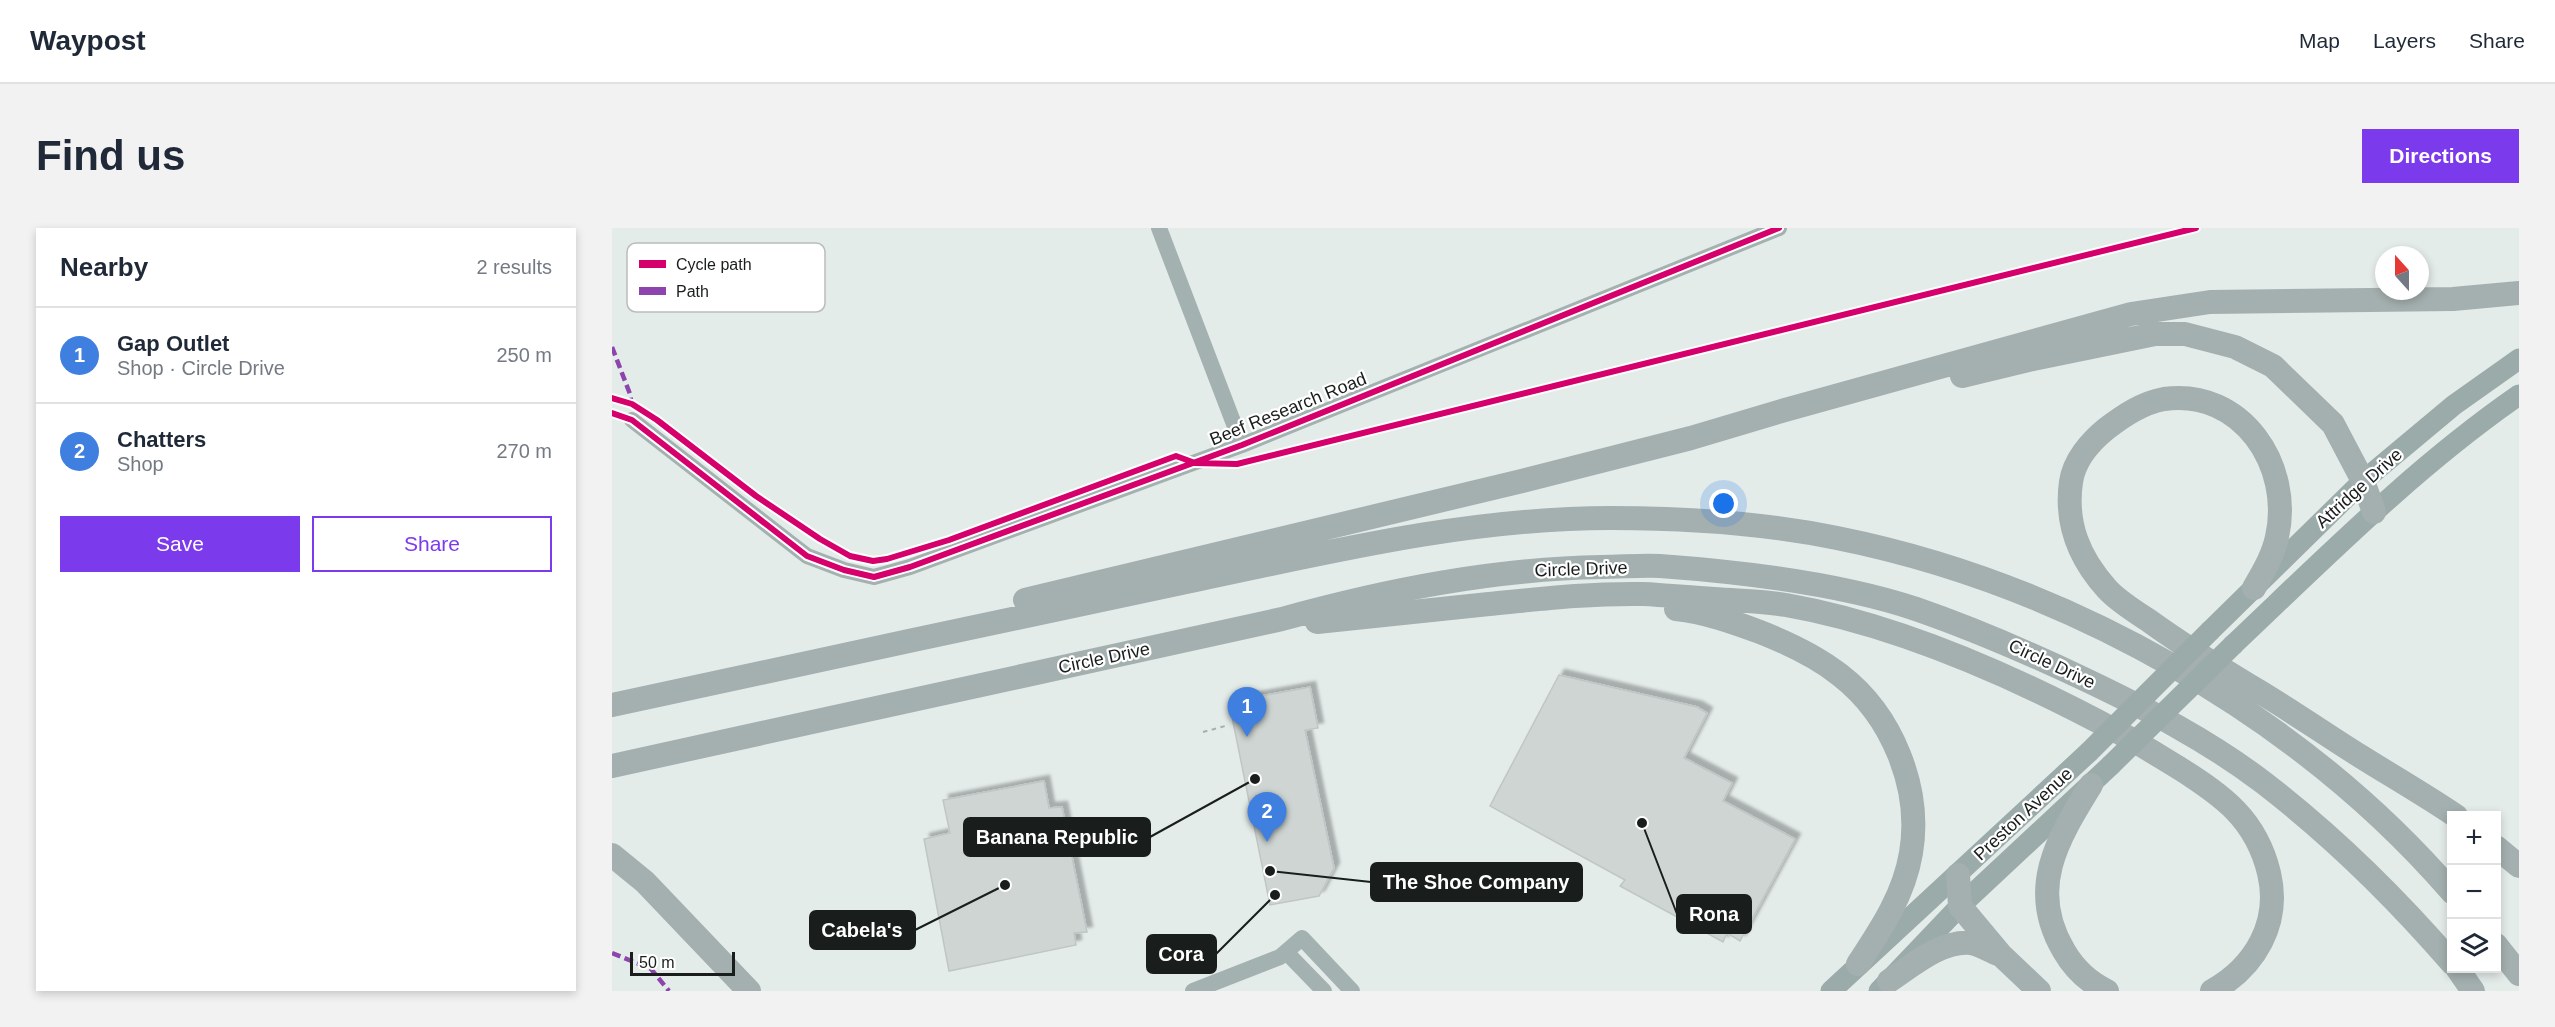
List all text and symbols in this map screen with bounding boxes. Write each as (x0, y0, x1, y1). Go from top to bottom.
text: Waypost (30, 25, 146, 56)
text: Map (2299, 29, 2340, 52)
text: Layers (2373, 29, 2436, 52)
text: Share (2469, 29, 2525, 52)
button: Directions (2362, 129, 2519, 183)
text: Find us (36, 132, 185, 179)
legend (627, 243, 825, 312)
north arrow (2375, 246, 2429, 300)
text: Nearby (60, 252, 148, 282)
text: 2 results (476, 256, 552, 278)
text: Cycle path (676, 256, 752, 273)
text: Path (676, 283, 709, 300)
text: Gap Outlet (117, 331, 229, 356)
text: 1 (74, 344, 85, 366)
text: 250 m (496, 344, 552, 366)
text: Shop · Circle Drive (117, 357, 285, 379)
street label: Beef Research Road (1207, 368, 1369, 450)
text: Chatters (117, 427, 206, 452)
text: 2 (74, 440, 85, 462)
text: 270 m (496, 440, 552, 462)
street label: Attridge Drive (2312, 444, 2406, 532)
text: Shop (117, 453, 164, 475)
your location (1709, 489, 1738, 518)
button: Save (60, 516, 300, 572)
button: Share (312, 516, 552, 572)
street label: Circle Drive (1534, 557, 1628, 581)
street label: Circle Drive (2006, 635, 2098, 693)
street label: Circle Drive (1056, 639, 1152, 677)
pin: 1 (1228, 688, 1266, 737)
street label: Preston Avenue (1970, 763, 2076, 865)
pin: 2 (1248, 792, 1286, 842)
map controls (2447, 811, 2501, 973)
button: + (2447, 811, 2501, 865)
callout: Banana Republic (964, 818, 1150, 856)
text: Banana Republic (976, 826, 1138, 848)
callout: The Shoe Company (1371, 863, 1582, 901)
button: − (2447, 865, 2501, 919)
text: The Shoe Company (1383, 871, 1570, 893)
callout: Rona (1677, 895, 1751, 933)
text: Rona (1689, 903, 1740, 925)
callout: Cabela's (810, 911, 915, 949)
text: Cabela's (821, 919, 903, 941)
button: layers (2447, 919, 2501, 973)
callout: Cora (1147, 935, 1216, 973)
text: Cora (1158, 943, 1205, 965)
scale bar (630, 949, 735, 976)
text: 50 m (639, 954, 675, 971)

